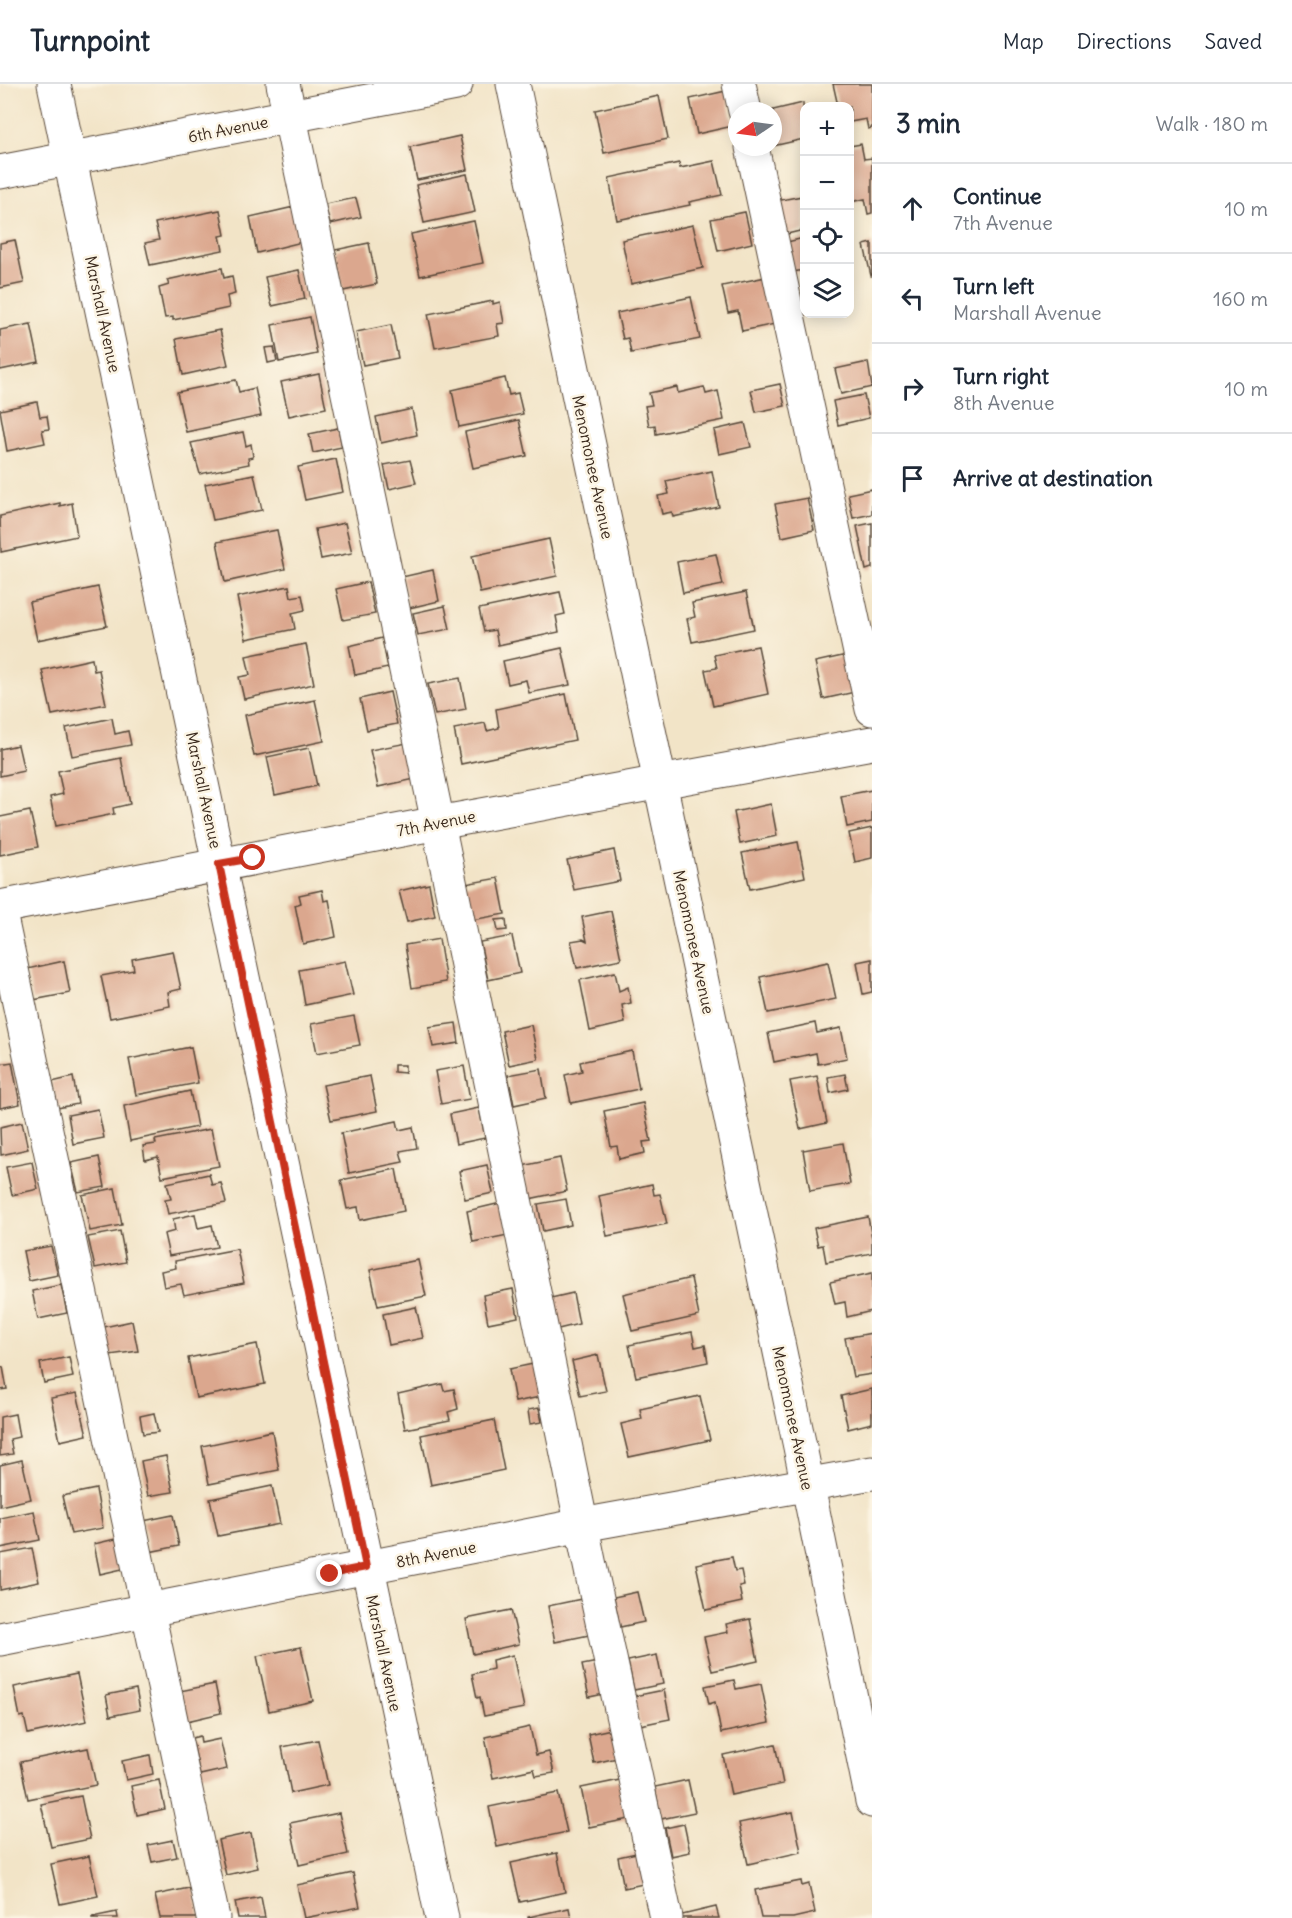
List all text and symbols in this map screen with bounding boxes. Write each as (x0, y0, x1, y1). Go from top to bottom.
text: Turnpoint (30, 23, 150, 59)
text: Map (1003, 28, 1044, 55)
text: Directions (1077, 28, 1171, 55)
text: Saved (1204, 28, 1262, 55)
north arrow (728, 102, 782, 156)
map controls (800, 102, 854, 318)
button: + (800, 102, 854, 156)
text: 3 min (896, 107, 961, 140)
street label: 6th Avenue (186, 111, 270, 147)
text: Walk · 180 m (1156, 111, 1268, 136)
button: − (800, 156, 854, 210)
text: Continue (953, 182, 1042, 210)
icon: ahead (896, 192, 929, 225)
text: 10 m (1225, 196, 1268, 221)
button: locate (800, 210, 854, 264)
text: 7th Avenue (953, 210, 1053, 235)
street label: Marshall Avenue (81, 254, 125, 374)
button: layers (800, 264, 854, 318)
text: Turn left (953, 272, 1034, 300)
icon: left (896, 282, 929, 315)
text: 160 m (1213, 286, 1268, 311)
text: Marshall Avenue (953, 300, 1101, 325)
text: Turn right (953, 362, 1049, 390)
icon: right (896, 372, 929, 405)
text: 10 m (1225, 376, 1268, 401)
text: 8th Avenue (953, 390, 1055, 415)
street label: Menomonee Avenue (568, 393, 618, 541)
icon: arrive (896, 462, 929, 495)
text: Arrive at destination (953, 464, 1153, 492)
street label: Marshall Avenue (182, 730, 226, 850)
street label: 7th Avenue (395, 806, 477, 840)
route start (239, 844, 265, 870)
street label: Menomonee Avenue (669, 868, 719, 1016)
street label: Menomonee Avenue (768, 1344, 818, 1492)
street label: 8th Avenue (394, 1536, 478, 1572)
route end (316, 1560, 342, 1586)
street label: Marshall Avenue (362, 1593, 406, 1713)

